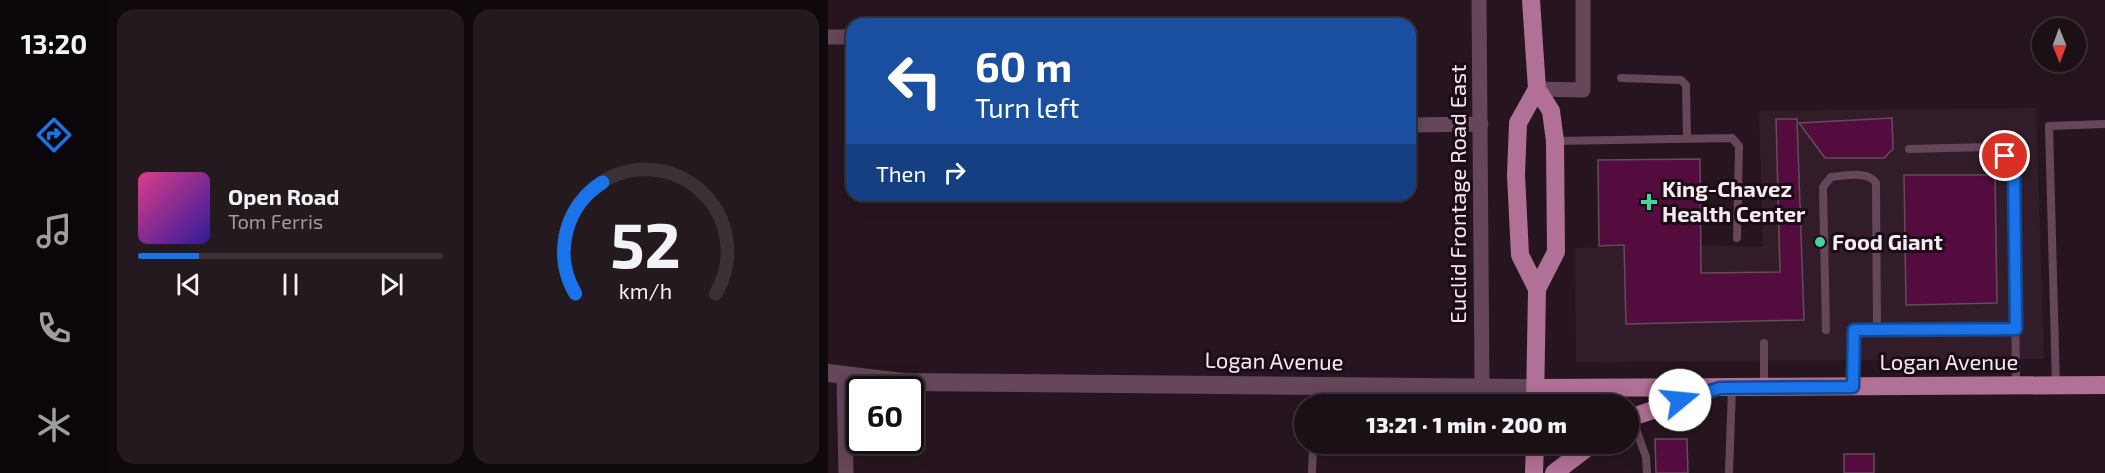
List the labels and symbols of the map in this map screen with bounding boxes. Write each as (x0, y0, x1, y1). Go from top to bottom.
north arrow (2032, 18, 2086, 72)
street label: Euclid Frontage Road East (1444, 64, 1470, 324)
pin (1979, 130, 2030, 181)
place label: King-Chavez Health Center (1662, 175, 1806, 226)
marker: King-Chavez Health Center (1640, 193, 1658, 211)
place label: Food Giant (1832, 228, 1943, 254)
marker: Food Giant (1813, 235, 1827, 249)
street label: Logan Avenue (1204, 346, 1344, 374)
street label: Logan Avenue (1880, 348, 2018, 374)
position arrow (1648, 368, 1712, 432)
speed limit sign: 60 (846, 376, 924, 454)

